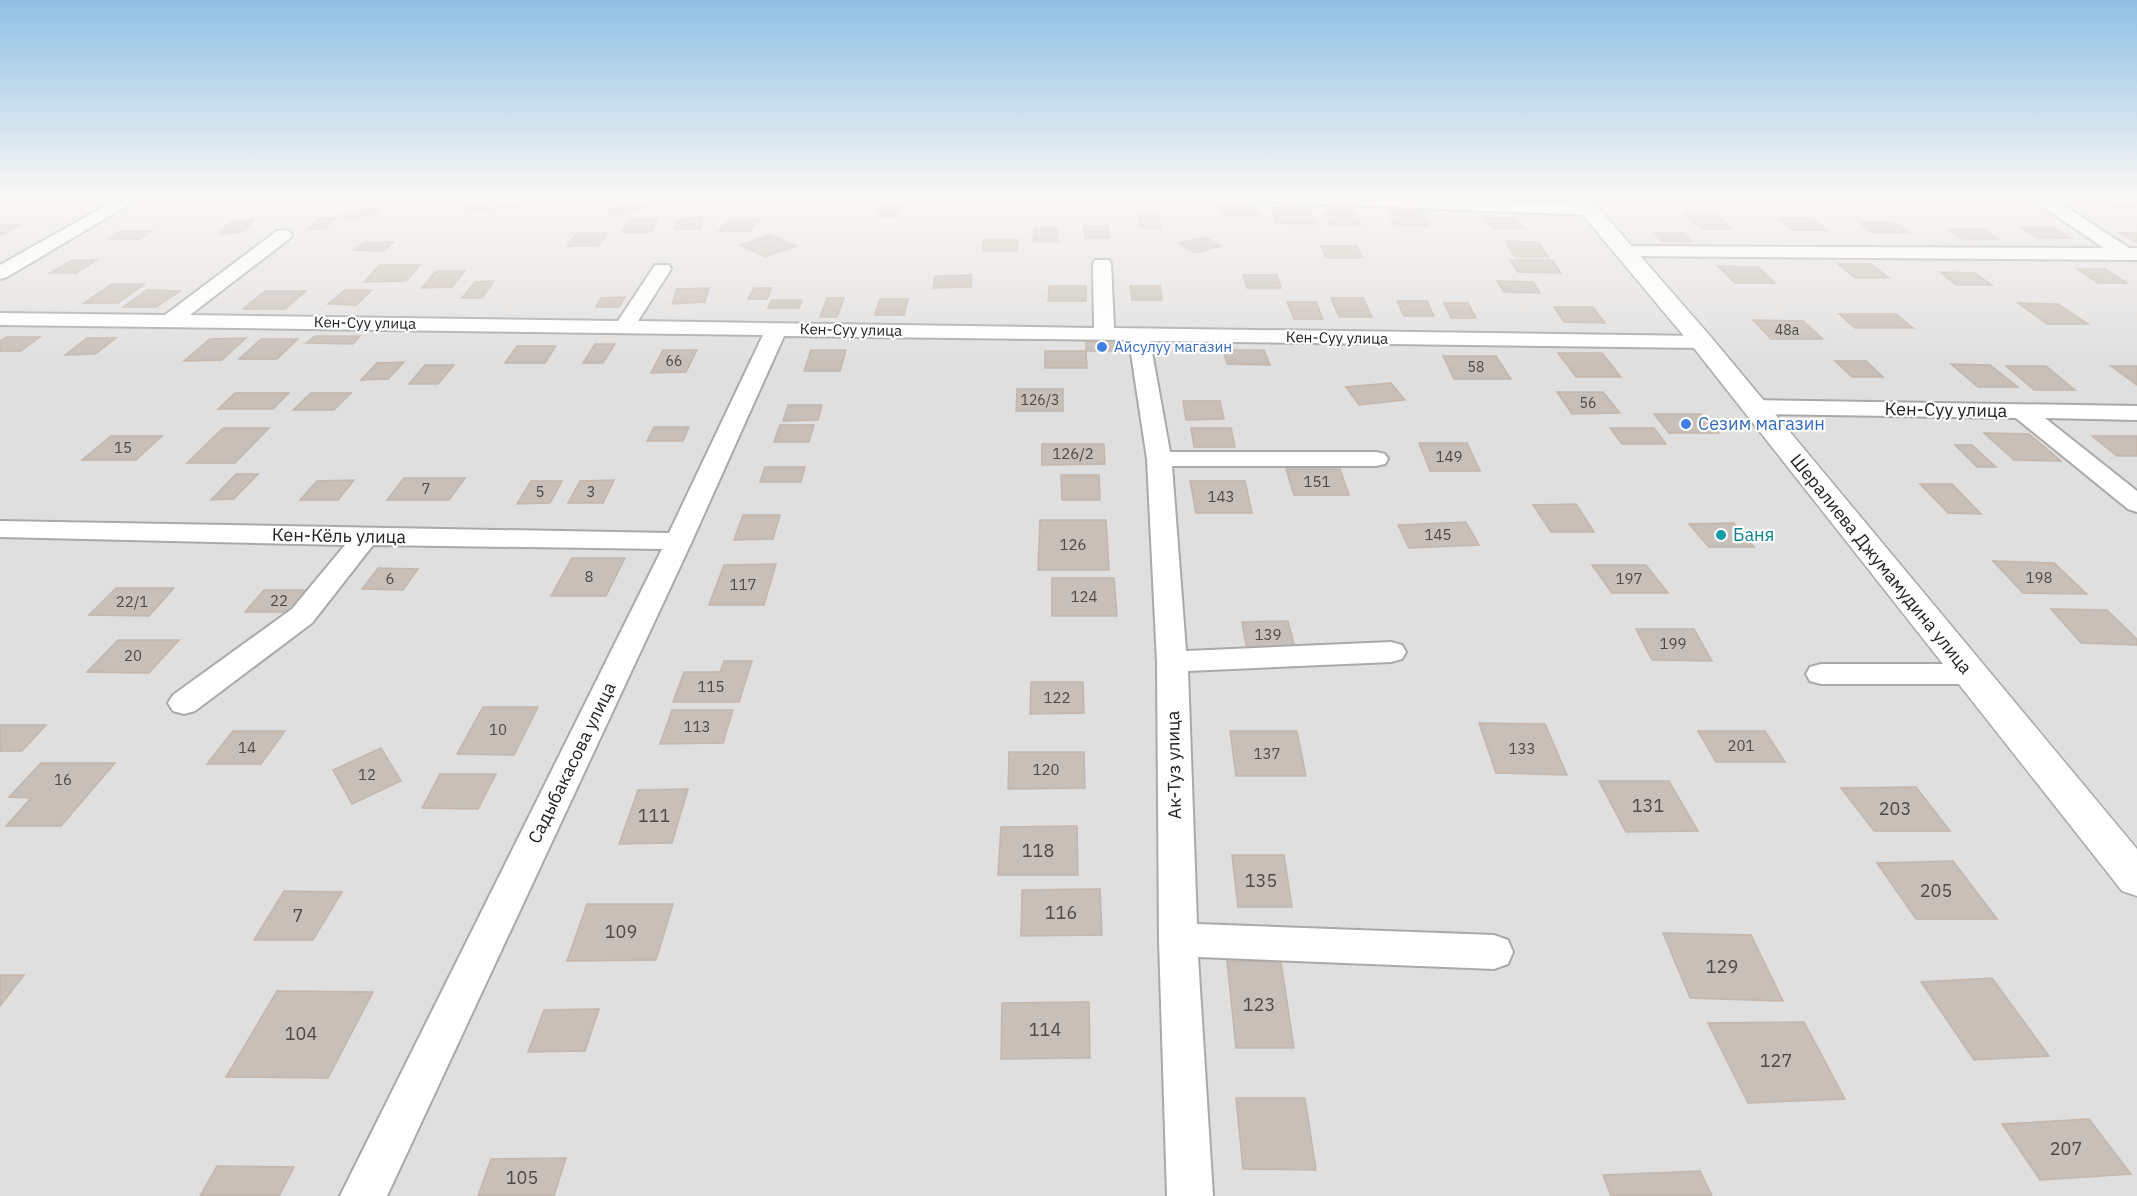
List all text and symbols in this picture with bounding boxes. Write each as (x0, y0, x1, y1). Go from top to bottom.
street label: Кен-Суу улица (314, 312, 416, 333)
street label: Кен-Суу улица (800, 319, 902, 340)
house number: 48а (1775, 321, 1800, 339)
street label: Кен-Суу улица (1286, 327, 1388, 348)
place label: Айсулуу магазин (1114, 337, 1232, 356)
marker: Айсулуу магазин (1095, 340, 1109, 354)
house number: 66 (666, 352, 682, 370)
house number: 58 (1468, 358, 1484, 376)
house number: 126/3 (1021, 391, 1059, 409)
house number: 56 (1580, 394, 1596, 412)
street label: Кен-Суу улица (1884, 397, 2008, 422)
place label: Сезим магазин (1698, 412, 1825, 435)
marker: Сезим магазин (1679, 417, 1693, 431)
house number: 15 (114, 438, 132, 457)
house number: 126/2 (1052, 444, 1094, 463)
house number: 149 (1435, 447, 1463, 466)
street label: Шералиева Джумамудина улица (1785, 449, 1978, 679)
house number: 151 (1303, 472, 1331, 491)
house number: 7 (421, 479, 431, 498)
house number: 5 (535, 482, 545, 501)
house number: 3 (586, 482, 596, 501)
house number: 143 (1207, 487, 1235, 506)
street label: Кен-Кёль улица (272, 523, 407, 548)
place label: Баня (1733, 523, 1774, 546)
house number: 145 (1424, 525, 1452, 544)
marker: Баня (1714, 528, 1728, 542)
house number: 126 (1059, 535, 1087, 554)
house number: 8 (584, 567, 594, 586)
house number: 198 (2025, 568, 2053, 587)
house number: 6 (385, 569, 395, 588)
house number: 197 (1615, 569, 1643, 588)
house number: 117 (729, 575, 757, 594)
house number: 124 (1070, 587, 1098, 606)
house number: 22 (270, 591, 288, 610)
house number: 22/1 (116, 592, 148, 611)
house number: 139 (1254, 625, 1282, 644)
house number: 199 (1659, 634, 1687, 653)
house number: 20 (124, 646, 142, 665)
house number: 115 (697, 677, 725, 696)
street label: Садыбакасова улица (522, 678, 621, 847)
house number: 122 (1043, 688, 1071, 707)
street label: Ак-Туз улица (1161, 710, 1186, 820)
house number: 113 (683, 717, 711, 736)
house number: 10 (489, 720, 507, 739)
house number: 201 (1727, 736, 1755, 755)
house number: 14 (238, 738, 256, 757)
house number: 133 (1508, 739, 1536, 758)
house number: 137 (1253, 744, 1281, 763)
house number: 120 (1032, 760, 1060, 779)
house number: 12 (358, 765, 376, 784)
house number: 16 (54, 770, 72, 789)
house number: 131 (1632, 794, 1664, 817)
house number: 203 (1879, 797, 1911, 820)
house number: 111 (638, 804, 670, 827)
house number: 118 (1022, 839, 1054, 862)
house number: 135 (1245, 869, 1277, 892)
house number: 205 (1920, 879, 1952, 902)
house number: 116 (1045, 901, 1077, 924)
house number: 7 (293, 904, 303, 927)
house number: 109 (605, 920, 637, 943)
house number: 129 (1706, 955, 1738, 978)
house number: 123 (1243, 993, 1275, 1016)
house number: 114 (1029, 1018, 1061, 1041)
house number: 104 (285, 1022, 317, 1045)
house number: 127 (1760, 1049, 1792, 1072)
house number: 207 (2050, 1137, 2082, 1160)
house number: 105 (506, 1166, 538, 1189)

